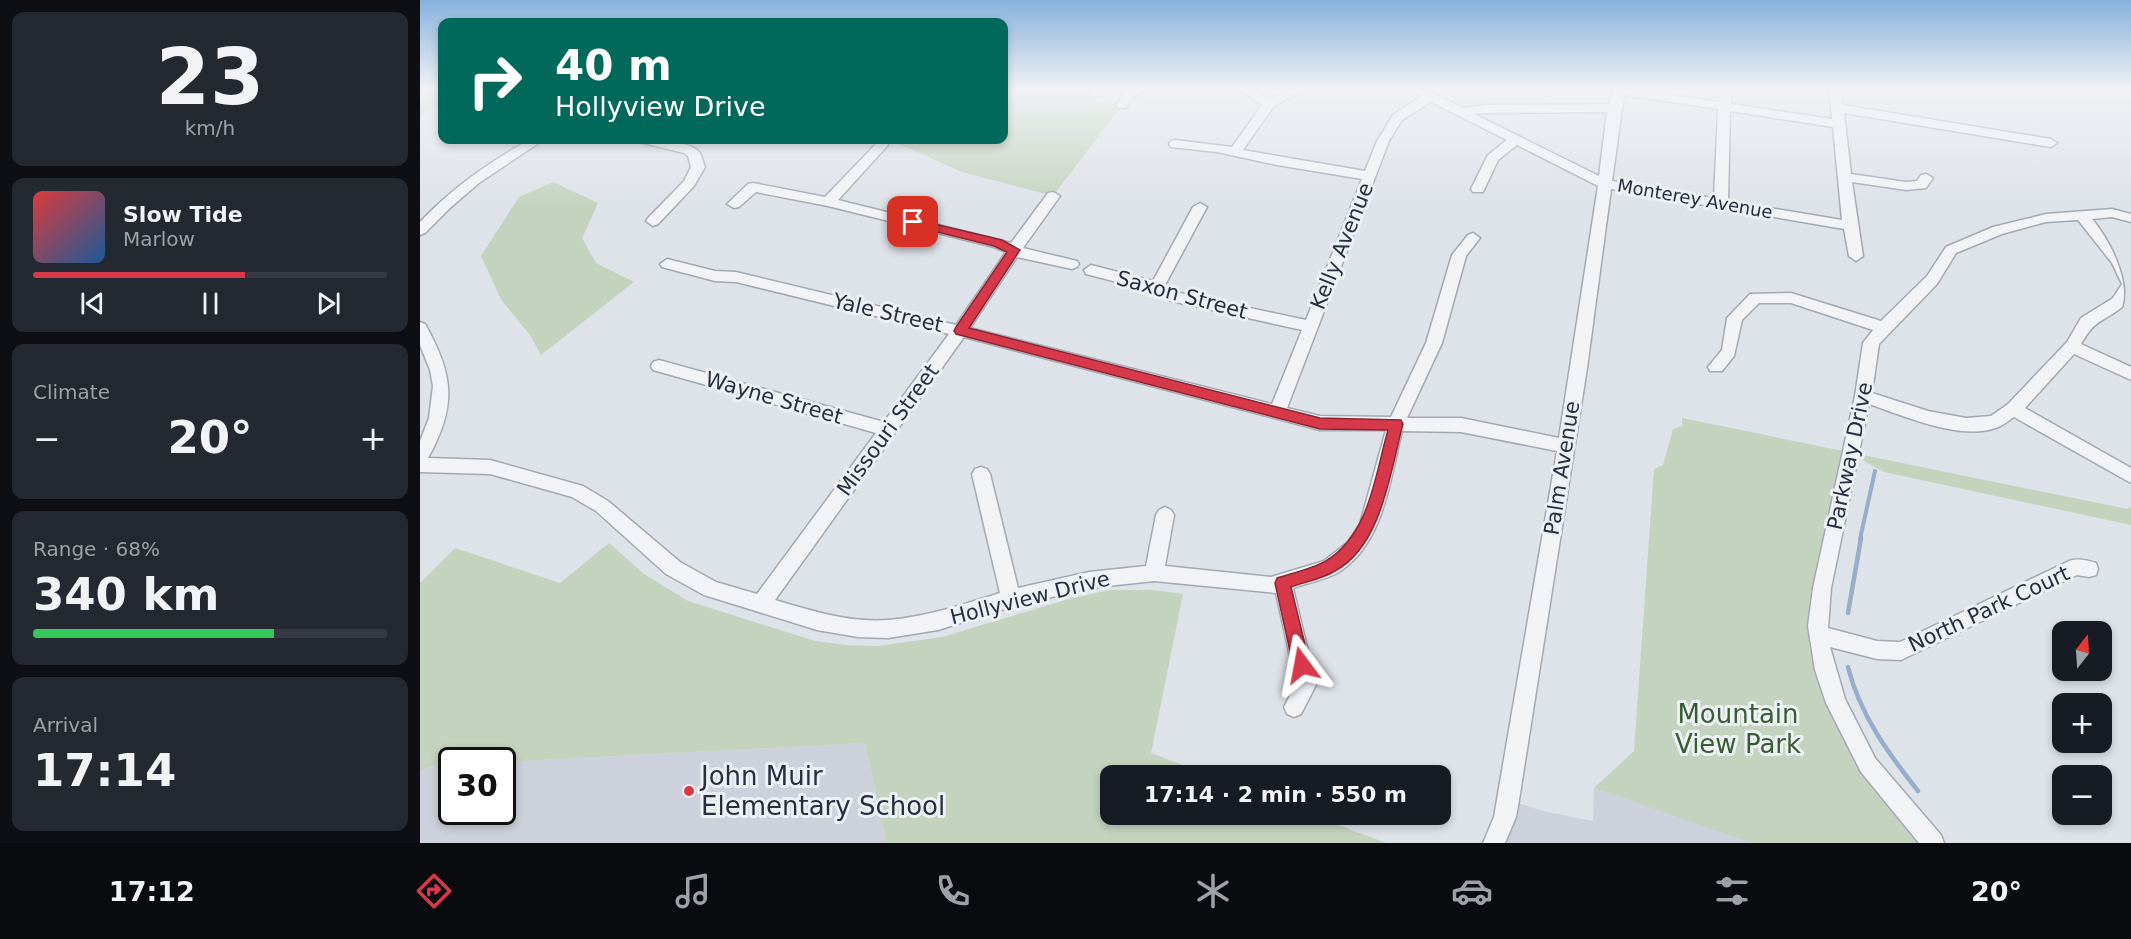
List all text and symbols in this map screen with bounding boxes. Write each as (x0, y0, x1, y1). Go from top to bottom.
text: 23 (156, 32, 264, 122)
text: 40 m (555, 41, 672, 90)
icon: right (456, 42, 534, 120)
text: Hollyview Drive (555, 91, 766, 122)
text: km/h (185, 116, 235, 140)
street label: Monterey Avenue (1616, 174, 1774, 223)
street label: Kelly Avenue (1306, 179, 1378, 313)
pin (887, 196, 938, 247)
text: Slow Tide (123, 202, 243, 227)
icon: arrive (896, 205, 929, 238)
text: Marlow (123, 227, 195, 251)
street label: Saxon Street (1114, 266, 1250, 324)
icon: previous (76, 287, 109, 320)
icon: pause (194, 287, 227, 320)
icon: next (312, 287, 345, 320)
street label: Yale Street (830, 288, 945, 337)
street label: Missouri Street (832, 359, 944, 501)
street label: Wayne Street (703, 367, 845, 429)
text: Climate (33, 380, 110, 404)
street label: Parkway Drive (1823, 380, 1877, 532)
street label: Palm Avenue (1540, 399, 1584, 537)
text: 20° (167, 411, 253, 464)
text: − (33, 419, 61, 458)
text: + (359, 419, 387, 458)
text: Range · 68% (33, 537, 160, 561)
street label: North Park Court (1905, 561, 2073, 657)
street label: Hollyview Drive (948, 567, 1112, 629)
text: 340 km (33, 568, 219, 621)
north arrow (2052, 621, 2112, 681)
map controls (2052, 621, 2112, 825)
position arrow (1270, 633, 1334, 697)
button: + (2052, 693, 2112, 753)
park label: Mountain View Park (1675, 699, 1801, 759)
text: Arrival (33, 713, 98, 737)
text: 17:14 (33, 744, 176, 797)
speed limit sign: 30 (438, 747, 516, 825)
place label: John Muir Elementary School (699, 761, 945, 821)
button: − (2052, 765, 2112, 825)
text: 17:14 · 2 min · 550 m (1144, 782, 1407, 807)
marker: John Muir Elementary School (682, 784, 696, 798)
icon: directions (413, 870, 455, 912)
icon: music (672, 870, 714, 912)
icon: phone (932, 870, 974, 912)
icon: climate (1192, 870, 1234, 912)
icon: car (1451, 870, 1493, 912)
icon: filters (1711, 870, 1753, 912)
text: 17:12 (109, 876, 195, 907)
text: 20° (1971, 876, 2022, 907)

